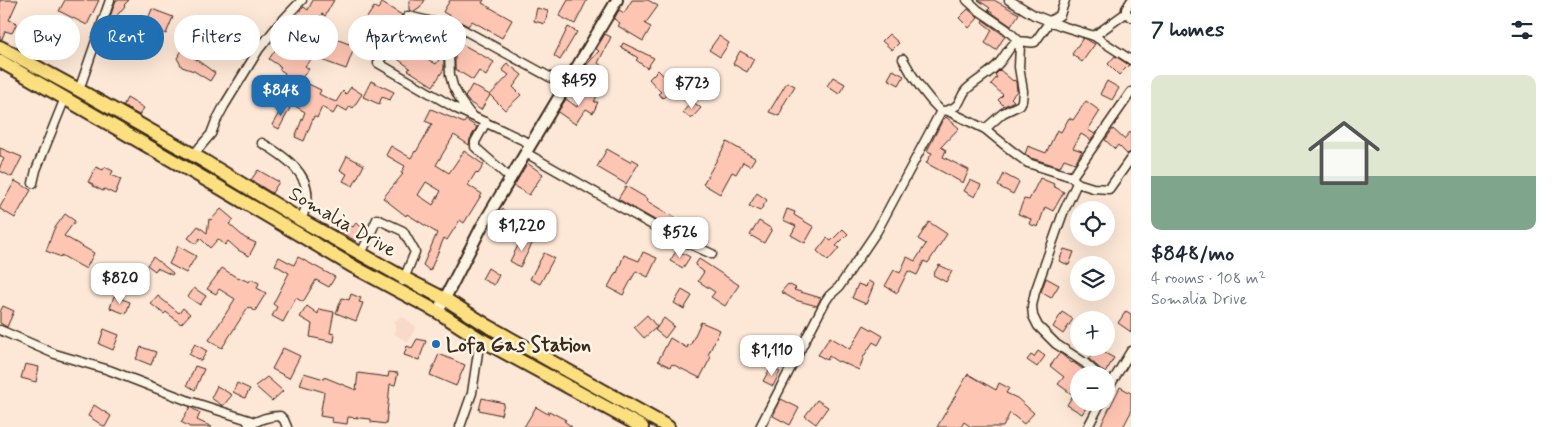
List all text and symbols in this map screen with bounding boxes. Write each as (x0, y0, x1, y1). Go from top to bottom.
chip: Buy (15, 15, 80, 60)
chip: Rent (90, 15, 164, 60)
chip: Filters (174, 15, 260, 60)
chip: New (270, 15, 338, 60)
chip: Apartment (348, 15, 466, 60)
text: 7 homes (1151, 16, 1224, 44)
icon: filters (1508, 16, 1536, 44)
pin: $459 (549, 64, 609, 107)
pin: $723 (662, 68, 722, 110)
text: $459 (561, 70, 597, 91)
text: $723 (675, 73, 709, 94)
pin: $848 (251, 74, 311, 117)
text: $848 (263, 80, 299, 101)
icon: home (1299, 108, 1389, 198)
street label: Somalia Drive (283, 181, 401, 264)
map controls (1070, 201, 1115, 411)
button: locate (1070, 201, 1115, 246)
pin: $1,220 (481, 210, 563, 252)
text: $1,220 (499, 215, 545, 236)
pin: $526 (650, 216, 710, 259)
text: $526 (662, 222, 698, 243)
text: $848/mo (1151, 240, 1234, 268)
button: layers (1070, 256, 1115, 301)
pin: $820 (90, 262, 150, 305)
text: $820 (102, 268, 138, 289)
text: 4 rooms · 108 m² (1151, 268, 1266, 289)
text: Somalia Drive (1151, 289, 1247, 310)
button: + (1070, 311, 1115, 356)
place label: Lofa Gas Station (446, 332, 591, 359)
pin: $1,110 (731, 334, 813, 377)
marker: Lofa Gas Station (430, 338, 442, 350)
text: $1,110 (751, 340, 793, 361)
button: − (1070, 366, 1115, 411)

